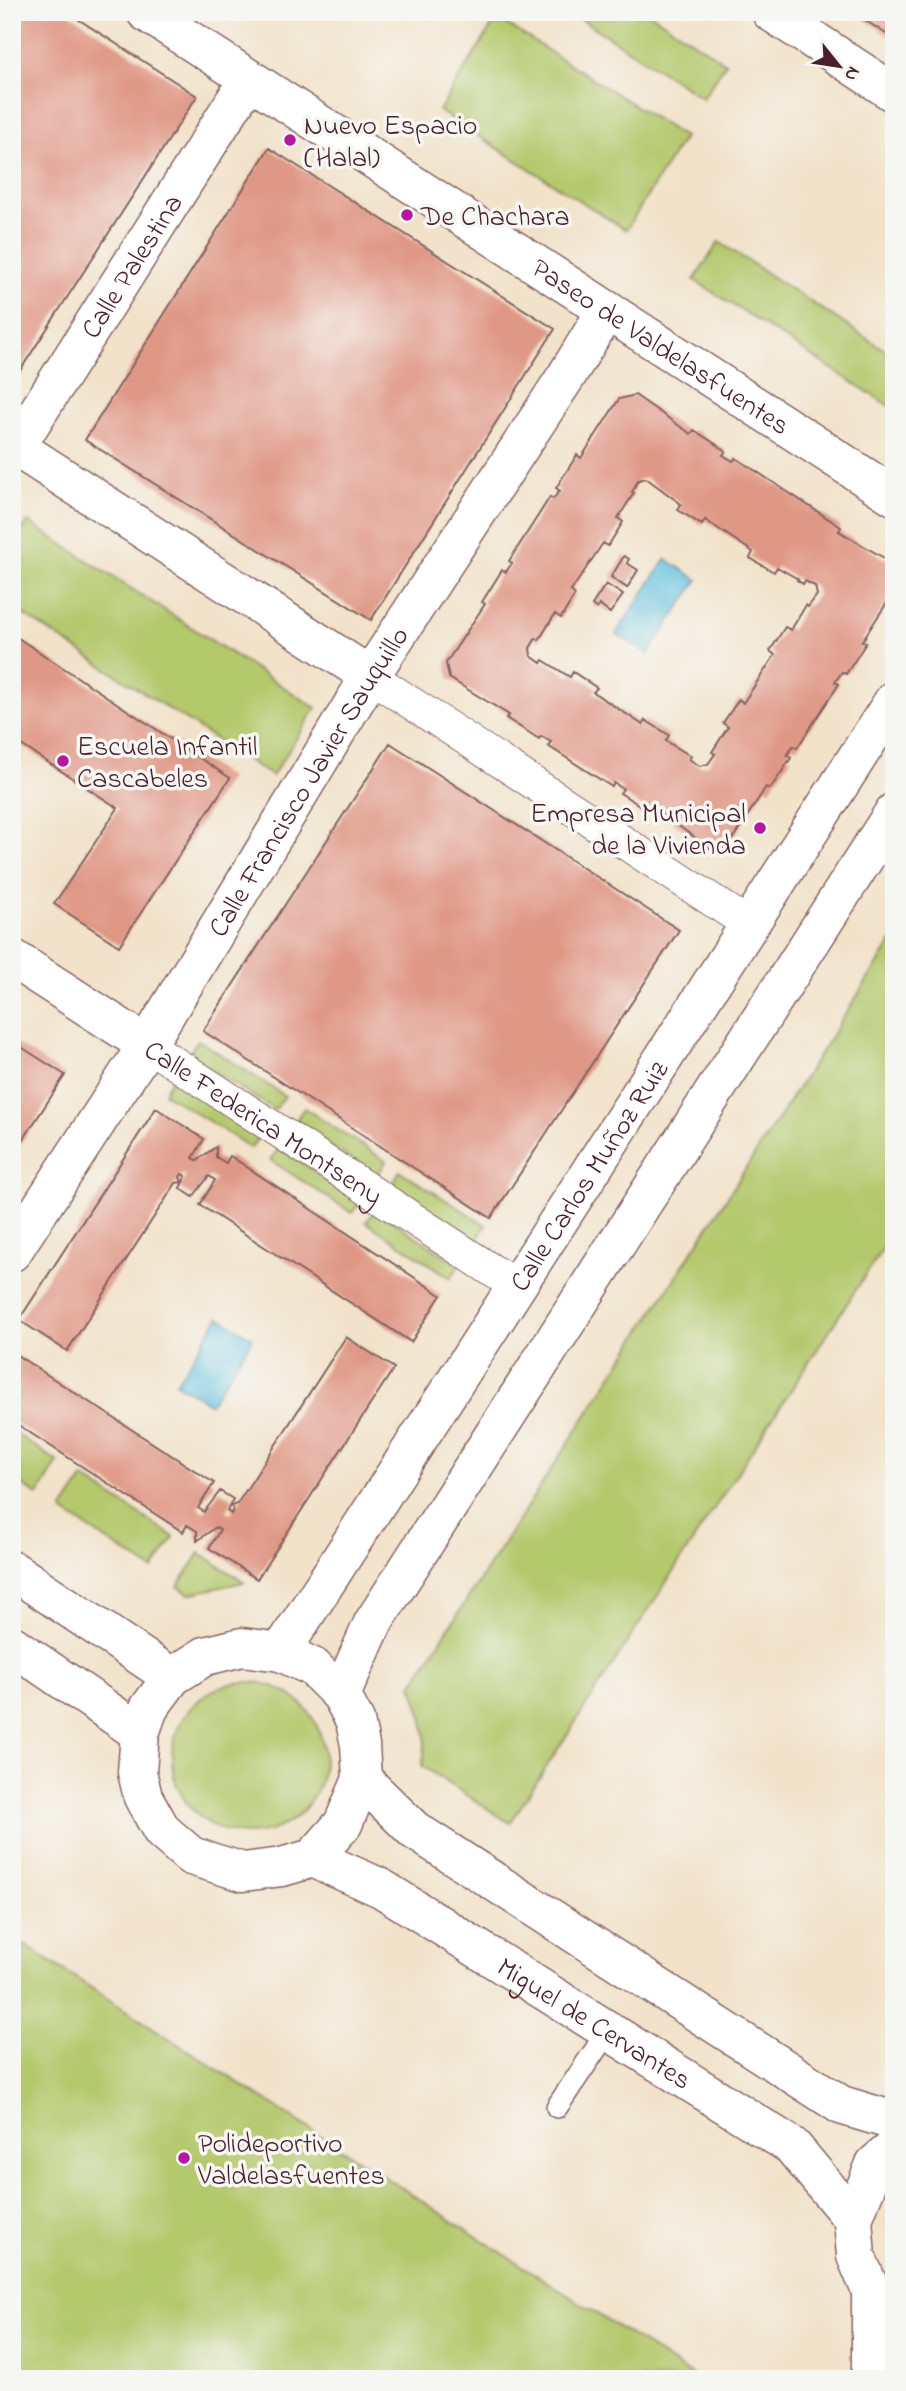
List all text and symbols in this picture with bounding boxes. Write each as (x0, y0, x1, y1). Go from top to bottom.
north arrow (804, 32, 874, 102)
text: N (837, 61, 866, 86)
place label: Nuevo Espacio (Halal) (304, 107, 477, 180)
marker: Nuevo Espacio (Halal) (282, 132, 298, 148)
street label: Calle Palestina (73, 187, 195, 348)
place label: De Chachara (420, 198, 570, 239)
marker: De Chachara (399, 207, 415, 223)
street label: Paseo de Valdelasfuentes (522, 250, 797, 447)
street label: Calle Francisco Javier Sauquillo (200, 619, 421, 946)
place label: Escuela Infantil Cascabeles (77, 728, 257, 801)
marker: Escuela Infantil Cascabeles (55, 753, 71, 769)
place label: Empresa Municipal de la Vivienda (530, 795, 746, 868)
marker: Empresa Municipal de la Vivienda (752, 820, 768, 836)
street label: Calle Federica Montseny (135, 1031, 390, 1218)
street label: Calle Carlos Muñoz Ruiz (501, 1053, 681, 1301)
street label: Miguel de Cervantes (488, 1949, 698, 2102)
place label: Polideportivo Valdelasfuentes (197, 2125, 385, 2198)
marker: Polideportivo Valdelasfuentes (176, 2150, 192, 2166)

